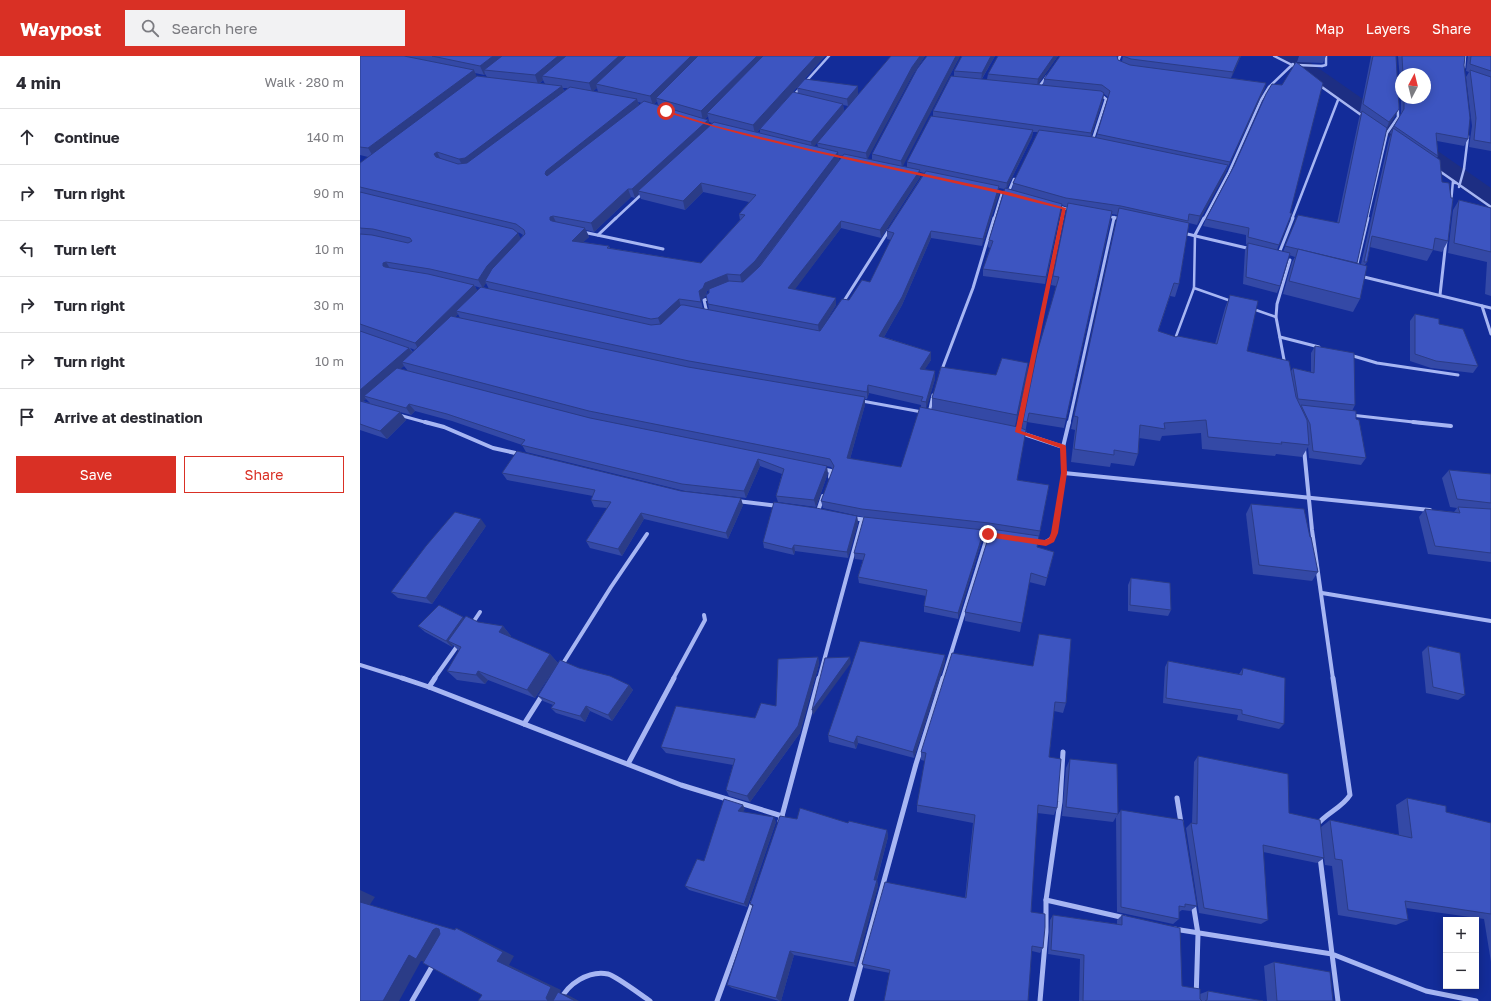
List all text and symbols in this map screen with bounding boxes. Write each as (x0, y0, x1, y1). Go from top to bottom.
search box (125, 10, 405, 46)
text: Waypost (20, 17, 101, 40)
icon: search (139, 17, 161, 39)
text: Search here (171, 19, 257, 37)
text: Map (1315, 20, 1344, 37)
text: Layers (1366, 20, 1410, 37)
text: Share (1432, 20, 1471, 37)
north arrow (1395, 68, 1431, 104)
text: 4 min (16, 72, 61, 93)
text: Walk · 280 m (265, 74, 344, 90)
route start (657, 102, 675, 120)
icon: ahead (16, 126, 38, 148)
text: Continue (54, 128, 120, 146)
text: 140 m (307, 129, 344, 145)
icon: right (16, 182, 38, 204)
text: Turn right (54, 184, 125, 202)
text: 90 m (313, 185, 344, 201)
icon: left (16, 238, 38, 260)
text: Turn left (54, 240, 116, 258)
text: 10 m (315, 241, 344, 257)
icon: right (16, 294, 38, 316)
text: Turn right (54, 296, 125, 314)
text: 30 m (314, 297, 344, 313)
icon: right (16, 350, 38, 372)
text: Turn right (54, 352, 125, 370)
text: 10 m (315, 353, 344, 369)
icon: arrive (16, 406, 38, 428)
text: Arrive at destination (54, 408, 203, 426)
button: Save (16, 456, 176, 493)
button: Share (184, 456, 344, 493)
route end (979, 525, 997, 543)
map controls (1443, 917, 1479, 989)
button: + (1443, 917, 1479, 953)
button: − (1443, 953, 1479, 989)

